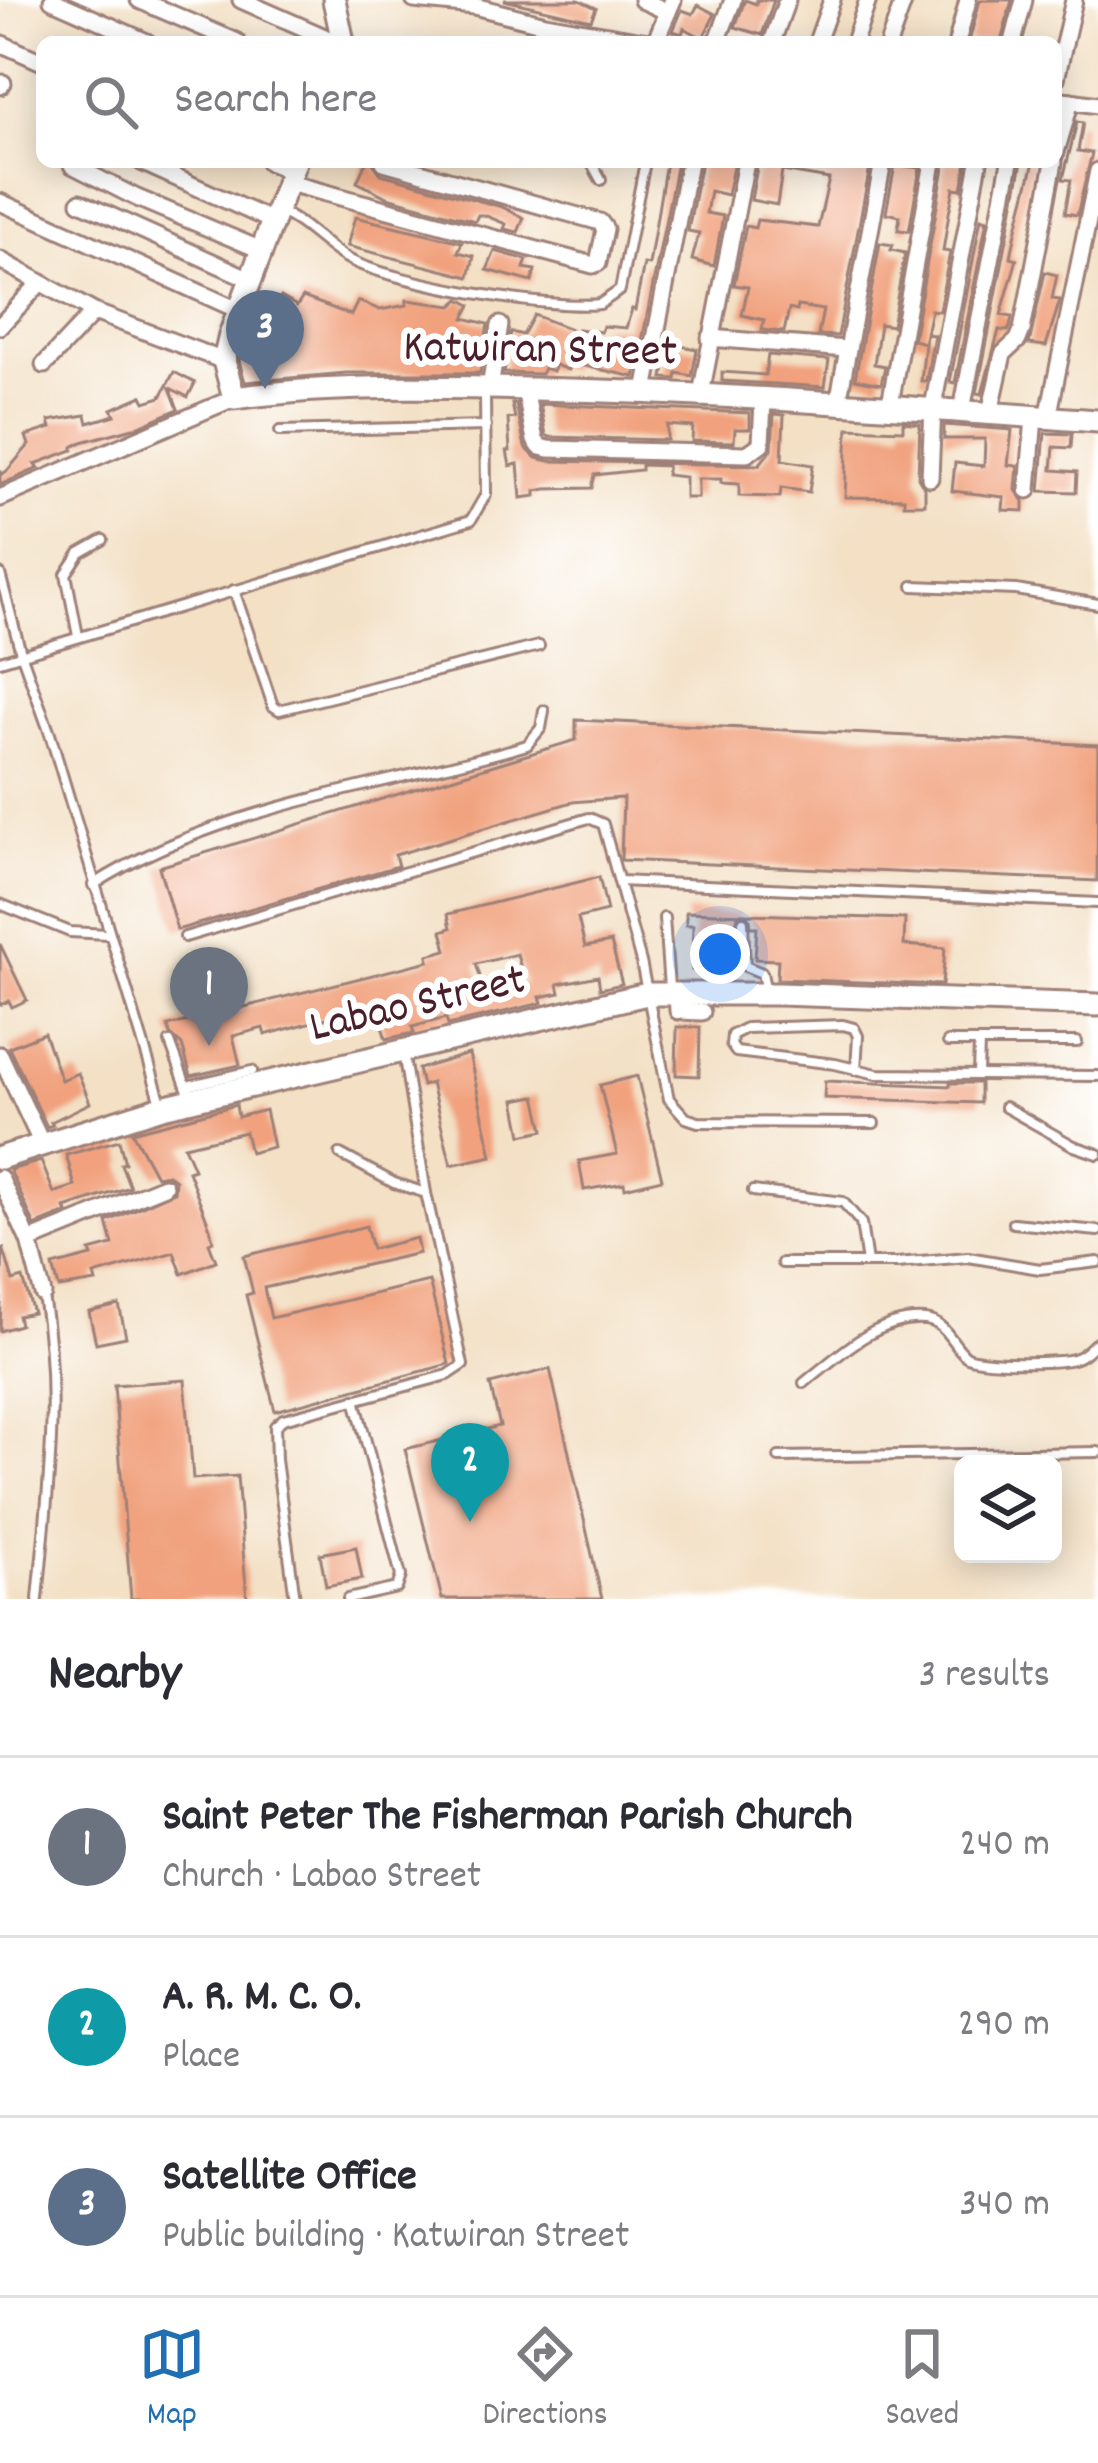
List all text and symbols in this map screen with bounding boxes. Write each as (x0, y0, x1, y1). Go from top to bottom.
search box (36, 36, 1062, 168)
icon: search (78, 69, 144, 135)
text: Search here (174, 70, 377, 134)
pin: 3 (226, 290, 304, 389)
street label: Katwiran Street (402, 318, 678, 386)
your location (690, 924, 750, 984)
pin: 1 (170, 947, 248, 1046)
street label: Labao Street (304, 950, 532, 1062)
pin: 2 (431, 1423, 509, 1522)
map controls (954, 1455, 1062, 1563)
button: layers (954, 1455, 1062, 1563)
text: Nearby (48, 1641, 181, 1713)
text: 3 results (919, 1650, 1050, 1705)
text: Saint Peter The Fisherman Parish Church (162, 1787, 853, 1851)
text: 1 (83, 1819, 91, 1874)
text: 240 m (960, 1819, 1050, 1874)
text: Church · Labao Street (162, 1851, 481, 1906)
text: A. R. M. C. O. (162, 1967, 362, 2031)
text: 2 (78, 1999, 96, 2054)
text: 290 m (958, 1999, 1050, 2054)
text: Place (162, 2031, 240, 2086)
text: Satellite Office (162, 2147, 417, 2211)
text: 3 (78, 2179, 96, 2234)
text: 340 m (960, 2179, 1050, 2234)
text: Public building · Katwiran Street (162, 2211, 629, 2266)
tab: Map (139, 2321, 205, 2440)
tab: Directions (483, 2321, 608, 2440)
tab: Saved (885, 2321, 959, 2440)

